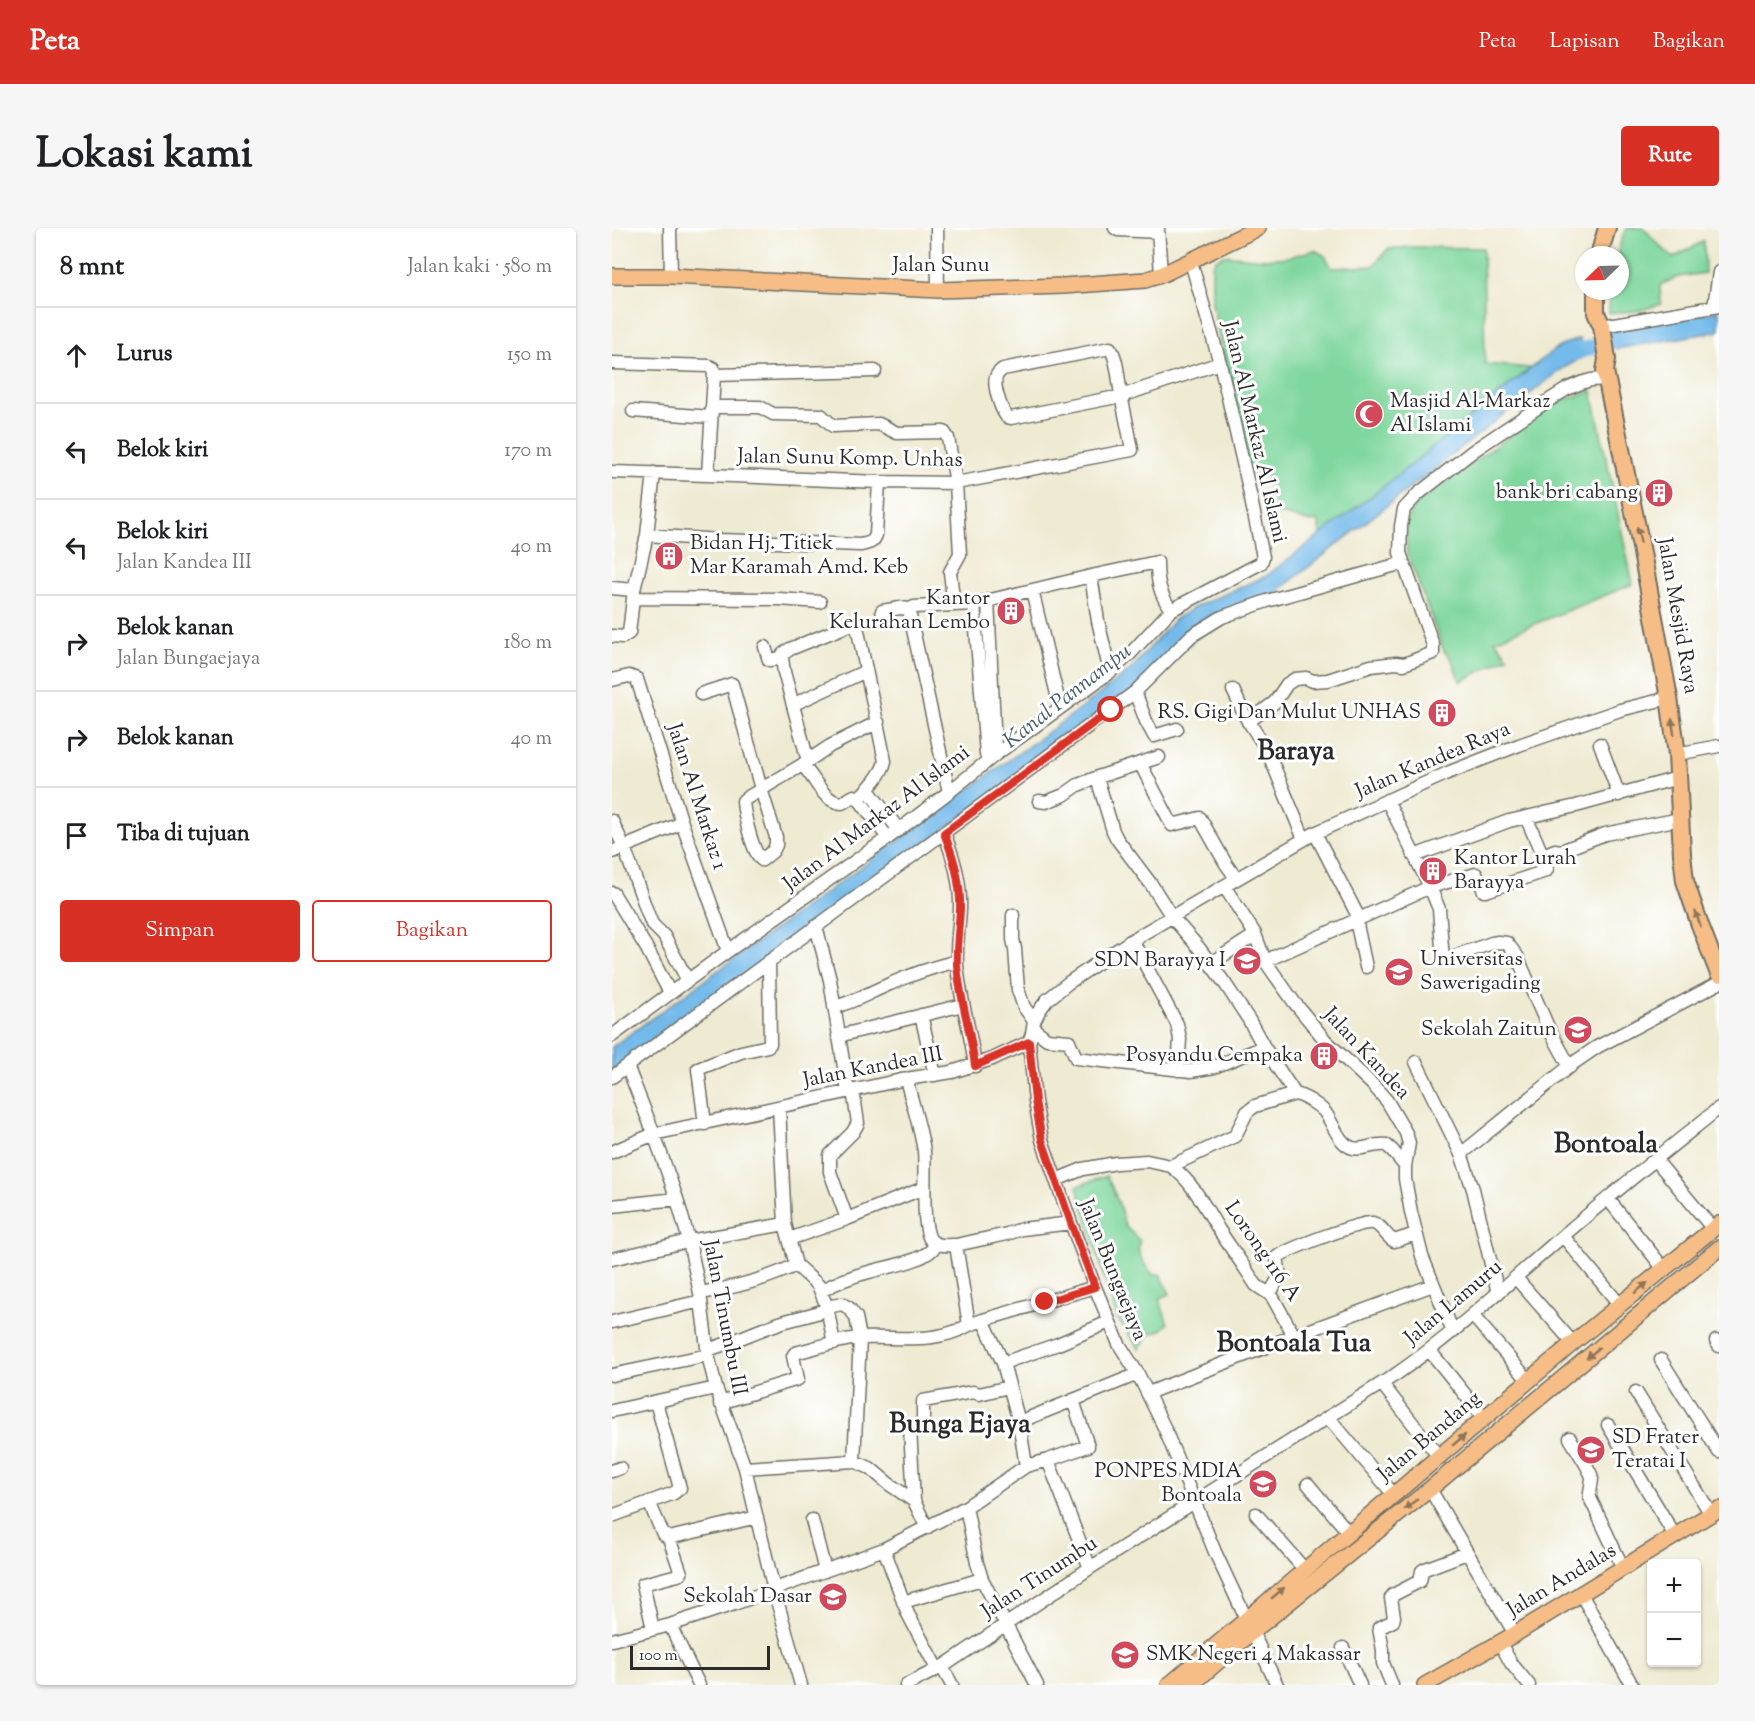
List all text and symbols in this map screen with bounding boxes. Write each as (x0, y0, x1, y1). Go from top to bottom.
text: Peta (30, 22, 80, 62)
text: Peta (1479, 27, 1517, 57)
text: Lapisan (1550, 27, 1620, 57)
text: Bagikan (1653, 27, 1725, 57)
text: Lokasi kami (36, 126, 253, 186)
button: Rute (1621, 126, 1719, 186)
north arrow (1575, 246, 1629, 300)
text: 8 mnt (60, 249, 124, 286)
street label: Jalan Sunu (891, 251, 990, 281)
text: Jalan kaki · 580 m (408, 253, 552, 282)
street label: Jalan Al Markaz Al Islami (1214, 317, 1294, 546)
icon: ahead (60, 339, 93, 372)
text: Lurus (117, 339, 173, 371)
text: 150 m (507, 341, 552, 370)
place label: Masjid Al-Markaz Al Islami (1390, 387, 1550, 441)
mosque icon: Masjid Al-Markaz Al Islami (1353, 398, 1385, 430)
icon: left (60, 435, 93, 468)
text: Belok kiri (117, 435, 208, 467)
text: 170 m (504, 437, 552, 466)
street label: Jalan Sunu Komp. Unhas (736, 442, 963, 476)
building icon: bank bri cabang (1643, 477, 1675, 509)
place label: bank bri cabang (1496, 478, 1638, 508)
text: Belok kiri (117, 517, 208, 549)
one-way arrow (1634, 525, 1643, 544)
place label: Bidan Hj. Titiek Mar Karamah Amd. Keb (690, 529, 908, 583)
icon: left (60, 531, 93, 564)
text: 40 m (511, 533, 552, 562)
street label: Jalan Mesjid Raya (1648, 535, 1706, 697)
building icon: Bidan Hj. Titiek Mar Karamah Amd. Keb (653, 540, 685, 572)
text: Jalan Kandea III (117, 549, 252, 578)
place label: Kantor Kelurahan Lembo (829, 584, 990, 638)
building icon: Kantor Kelurahan Lembo (995, 595, 1027, 627)
text: Belok kanan (117, 613, 234, 645)
icon: right (60, 627, 93, 660)
text: 180 m (504, 629, 552, 658)
water label: Kanal Pannampu (997, 636, 1139, 757)
text: Jalan Bungaejaya (117, 645, 260, 674)
route start (1097, 696, 1123, 722)
building icon: RS. Gigi Dan Mulut UNHAS (1426, 697, 1458, 729)
place label: RS. Gigi Dan Mulut UNHAS (1157, 698, 1421, 728)
street label: Jalan Kandea Raya (1350, 715, 1515, 808)
one-way arrow (1668, 717, 1678, 736)
street label: Jalan Al Markaz 1 (658, 719, 734, 874)
icon: right (60, 723, 93, 756)
text: Belok kanan (117, 723, 234, 755)
text: 40 m (511, 725, 552, 754)
district label: Baraya (1257, 733, 1335, 772)
street label: Jalan Al Markaz Al Islami (777, 739, 977, 900)
icon: arrive (60, 819, 93, 852)
text: Tiba di tujuan (117, 819, 250, 851)
place label: Kantor Lurah Barayya (1454, 844, 1577, 898)
building icon: Kantor Lurah Barayya (1417, 855, 1449, 887)
button: Simpan (60, 900, 300, 962)
button: Bagikan (312, 900, 552, 962)
one-way arrow (1692, 910, 1702, 928)
school or university icon: SDN Barayya I (1231, 945, 1263, 977)
place label: Universitas Sawerigading (1420, 945, 1540, 999)
place label: SDN Barayya I (1094, 946, 1226, 976)
school or university icon: Universitas Sawerigading (1383, 956, 1415, 988)
street label: Jalan Kandea (1315, 1000, 1417, 1107)
school or university icon: Sekolah Zaitun (1562, 1014, 1594, 1046)
place label: Sekolah Zaitun (1421, 1015, 1557, 1045)
street label: Jalan Kandea III (800, 1040, 945, 1096)
building icon: Posyandu Cempaka (1308, 1040, 1340, 1072)
place label: Posyandu Cempaka (1126, 1041, 1303, 1071)
district label: Bontoala (1554, 1126, 1658, 1165)
street label: Jalan Bungaejaya (1070, 1194, 1154, 1346)
street label: Lorong 116 A (1216, 1196, 1308, 1308)
street label: Jalan Tinumbu III (694, 1237, 754, 1399)
street label: Jalan Lamuru (1398, 1253, 1510, 1354)
one-way arrow (1633, 1282, 1649, 1295)
route end (1031, 1288, 1057, 1314)
district label: Bontoala Tua (1217, 1325, 1372, 1364)
one-way arrow (1585, 1346, 1601, 1359)
street label: Jalan Bandang (1371, 1385, 1488, 1490)
district label: Bunga Ejaya (889, 1406, 1031, 1445)
place label: SD Frater Teratai I (1612, 1423, 1699, 1477)
one-way arrow (1451, 1434, 1466, 1447)
school or university icon: SD Frater Teratai I (1575, 1434, 1607, 1466)
place label: PONPES MDIA Bontoala (1094, 1457, 1242, 1511)
school or university icon: PONPES MDIA Bontoala (1247, 1468, 1279, 1500)
one-way arrow (1403, 1497, 1418, 1510)
street label: Jalan Tinumbu (975, 1529, 1104, 1627)
street label: Jalan Andalas (1501, 1537, 1622, 1626)
map controls (1647, 1559, 1701, 1667)
button: + (1647, 1559, 1701, 1613)
school or university icon: Sekolah Dasar (817, 1581, 849, 1613)
place label: Sekolah Dasar (683, 1582, 812, 1612)
one-way arrow (1270, 1586, 1286, 1599)
button: − (1647, 1613, 1701, 1667)
school or university icon: SMK Negeri 4 Makassar (1109, 1639, 1141, 1671)
place label: SMK Negeri 4 Makassar (1146, 1640, 1361, 1670)
scale bar (630, 1643, 770, 1670)
text: 100 m (639, 1645, 678, 1668)

